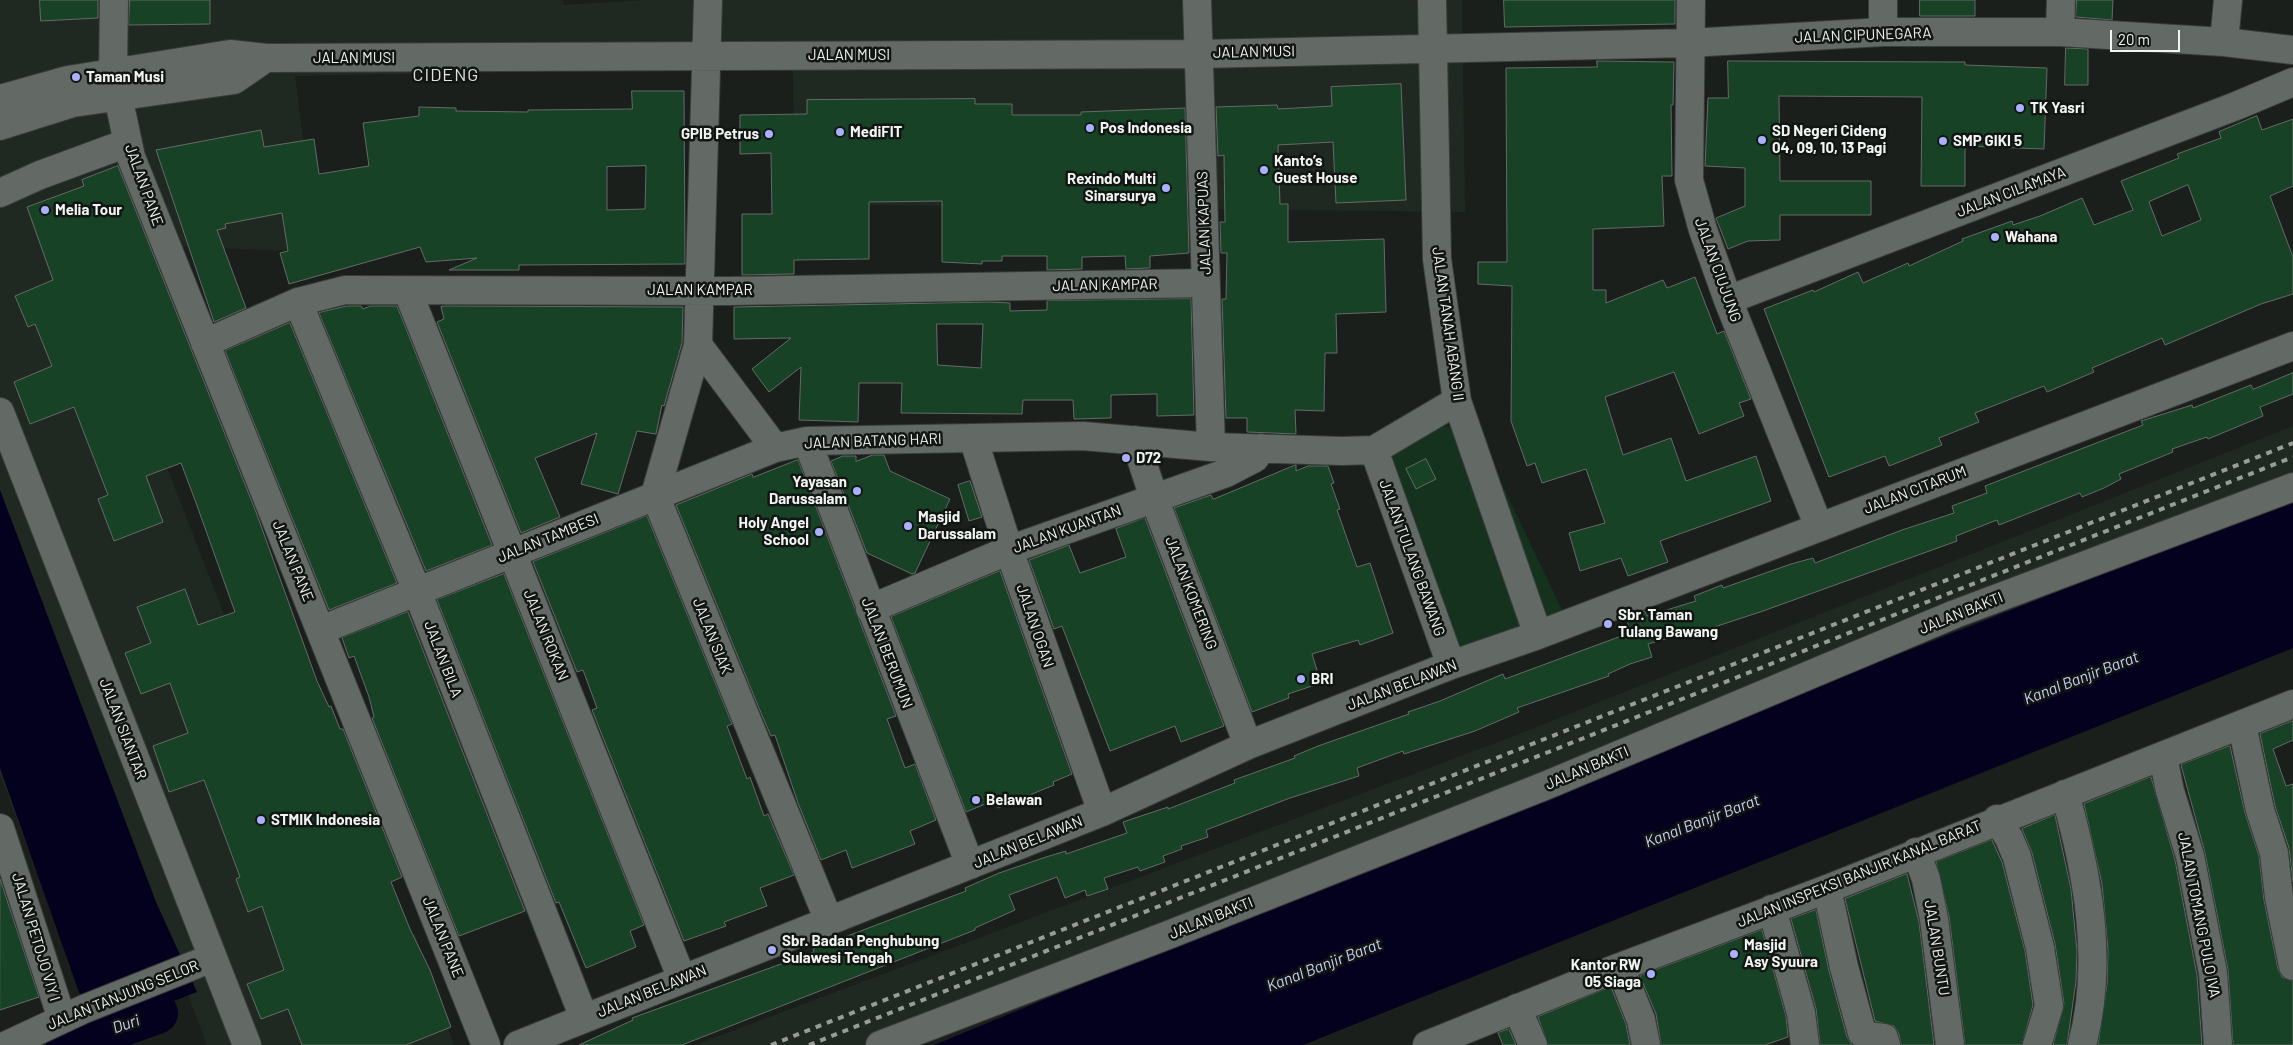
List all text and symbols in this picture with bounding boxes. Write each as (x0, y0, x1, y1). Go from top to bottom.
scale bar (2113, 20, 2183, 52)
street label: JALAN CIPUNEGARA (1794, 24, 1932, 46)
text: 20 m (2118, 30, 2150, 48)
street label: JALAN MUSI (1213, 42, 1295, 62)
street label: JALAN MUSI (808, 46, 890, 64)
street label: JALAN MUSI (313, 49, 395, 67)
district label: CIDENG (412, 64, 480, 86)
place label: Taman Musi (86, 68, 164, 86)
marker: Taman Musi (70, 71, 82, 83)
place label: TK Yasri (2030, 99, 2084, 117)
marker: TK Yasri (2014, 102, 2026, 114)
place label: Pos Indonesia (1100, 119, 1192, 137)
marker: Pos Indonesia (1084, 122, 1096, 134)
place label: SD Negeri Cideng 04, 09, 10, 13 Pagi (1772, 122, 1887, 157)
place label: MediFIT (850, 123, 902, 141)
place label: GPIB Petrus (681, 125, 759, 143)
marker: MediFIT (834, 126, 846, 138)
marker: GPIB Petrus (763, 128, 775, 140)
place label: SMP GIKI 5 (1953, 132, 2022, 150)
marker: SD Negeri Cideng 04, 09, 10, 13 Pagi (1756, 134, 1768, 146)
marker: SMP GIKI 5 (1937, 135, 1949, 147)
street label: JALAN PANE (121, 142, 167, 228)
place label: Kanto’s Guest House (1274, 152, 1357, 187)
street label: JALAN CILAMAYA (1954, 163, 2068, 221)
marker: Kanto’s Guest House (1258, 164, 1270, 176)
place label: Rexindo Multi Sinarsurya (1067, 170, 1156, 205)
street label: JALAN KAPUAS (1193, 171, 1215, 275)
marker: Rexindo Multi Sinarsurya (1160, 182, 1172, 194)
place label: Melia Tour (55, 201, 122, 219)
marker: Melia Tour (39, 204, 51, 216)
street label: JALAN CIUJUNG (1691, 215, 1745, 325)
place label: Wahana (2005, 228, 2057, 246)
marker: Wahana (1989, 231, 2001, 243)
street label: JALAN TANAH ABANG II (1428, 246, 1468, 402)
street label: JALAN KAMPAR (1052, 275, 1158, 295)
street label: JALAN KAMPAR (647, 281, 753, 299)
street label: JALAN BATANG HARI (804, 430, 942, 452)
place label: D72 (1136, 449, 1161, 467)
marker: D72 (1120, 452, 1132, 464)
street label: JALAN CITARUM (1861, 462, 1969, 518)
place label: Yayasan Darussalam (769, 473, 847, 508)
street label: JALAN TULANG BAWANG (1375, 477, 1449, 639)
marker: Yayasan Darussalam (851, 485, 863, 497)
street label: JALAN KUANTAN (1010, 501, 1124, 557)
place label: Masjid Darussalam (918, 508, 996, 543)
street label: JALAN TAMBESI (495, 509, 601, 567)
place label: Holy Angel School (739, 514, 809, 549)
street label: JALAN PANE (269, 518, 317, 604)
marker: Masjid Darussalam (902, 520, 914, 532)
marker: Holy Angel School (813, 526, 825, 538)
street label: JALAN KOMERING (1161, 534, 1221, 652)
street label: JALAN OGAN (1012, 582, 1058, 670)
street label: JALAN ROKAN (520, 587, 572, 683)
street label: JALAN BAKTI (1916, 588, 2006, 638)
street label: JALAN BERUMUN (858, 595, 916, 711)
street label: JALAN SIAK (689, 596, 735, 676)
place label: Sbr. Taman Tulang Bawang (1618, 606, 1718, 641)
street label: JALAN BILA (420, 618, 466, 700)
marker: Sbr. Taman Tulang Bawang (1602, 618, 1614, 630)
water label: Kanal Banjir Barat (2021, 647, 2141, 709)
street label: JALAN BELAWAN (1345, 656, 1459, 714)
place label: BRI (1311, 670, 1333, 688)
marker: BRI (1295, 673, 1307, 685)
street label: JALAN SIANTAR (95, 676, 151, 782)
street label: JALAN BAKTI (1543, 742, 1631, 794)
water label: Kanal Banjir Barat (1642, 790, 1762, 852)
place label: Belawan (986, 791, 1042, 809)
marker: Belawan (970, 794, 982, 806)
place label: STMIK Indonesia (271, 811, 380, 829)
street label: JALAN BELAWAN (971, 812, 1085, 872)
marker: STMIK Indonesia (255, 814, 267, 826)
street label: JALAN INSPEKSI BANJIR KANAL BARAT (1734, 817, 1984, 931)
street label: JALAN TOMANG PULO IVA (2174, 831, 2224, 999)
street label: JALAN PETOJO VIY I (8, 871, 64, 1003)
street label: JALAN BAKTI (1166, 893, 1256, 943)
street label: JALAN PANE (419, 894, 467, 980)
street label: JALAN BUNTU (1921, 899, 1953, 997)
place label: Sbr. Badan Penghubung Sulawesi Tengah (782, 932, 939, 967)
water label: Kanal Banjir Barat (1264, 934, 1384, 996)
place label: Masjid Asy Syuura (1744, 936, 1818, 971)
marker: Sbr. Badan Penghubung Sulawesi Tengah (766, 944, 778, 956)
marker: Masjid Asy Syuura (1728, 948, 1740, 960)
street label: JALAN TANJUNG SELOR (45, 956, 201, 1034)
place label: Kantor RW 05 Siaga (1571, 956, 1641, 991)
street label: JALAN BELAWAN (595, 961, 709, 1021)
marker: Kantor RW 05 Siaga (1645, 968, 1657, 980)
water label: Duri (110, 1010, 142, 1038)

